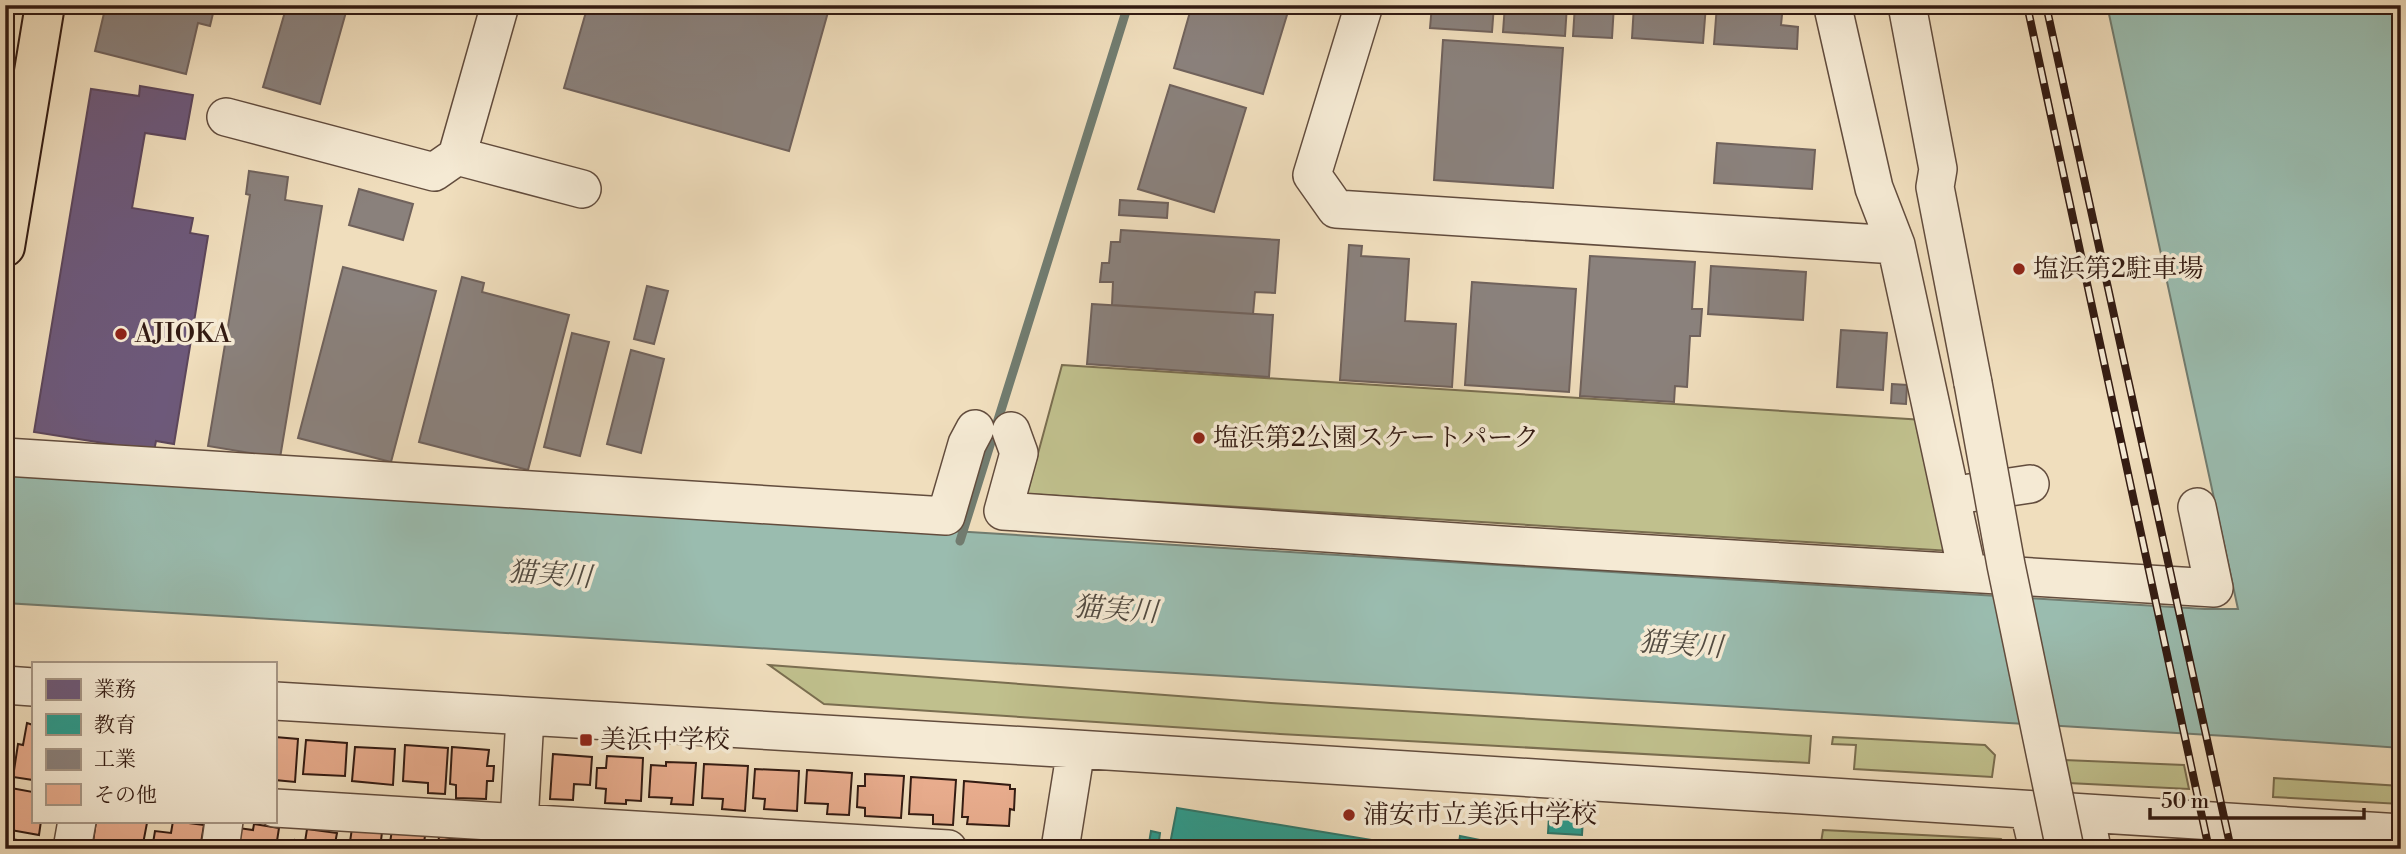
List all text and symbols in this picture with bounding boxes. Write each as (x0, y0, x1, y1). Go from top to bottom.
place label: 塩浜第2駐車場 (2033, 253, 2204, 285)
marker: 塩浜第2駐車場 (2011, 261, 2027, 277)
place label: AJIOKA (134, 318, 232, 350)
marker: AJIOKA (113, 326, 129, 342)
place label: 塩浜第2公園スケートパーク (1213, 422, 1539, 454)
marker: 塩浜第2公園スケートパーク (1191, 430, 1207, 446)
water label: 猫実川 (507, 555, 596, 596)
water label: 猫実川 (1073, 590, 1162, 631)
water label: 猫実川 (1638, 625, 1727, 666)
legend (32, 662, 276, 822)
text: 業務 (94, 677, 136, 703)
text: 教育 (94, 713, 136, 739)
place label: 美浜中学校 (600, 724, 730, 756)
marker: 美浜中学校 (578, 732, 594, 748)
text: 工業 (94, 747, 136, 773)
scale bar (2150, 777, 2364, 821)
text: その他 (94, 783, 157, 809)
text: 50 m (2161, 789, 2209, 815)
place label: 浦安市立美浜中学校 (1363, 799, 1597, 831)
marker: 浦安市立美浜中学校 (1341, 807, 1357, 823)

